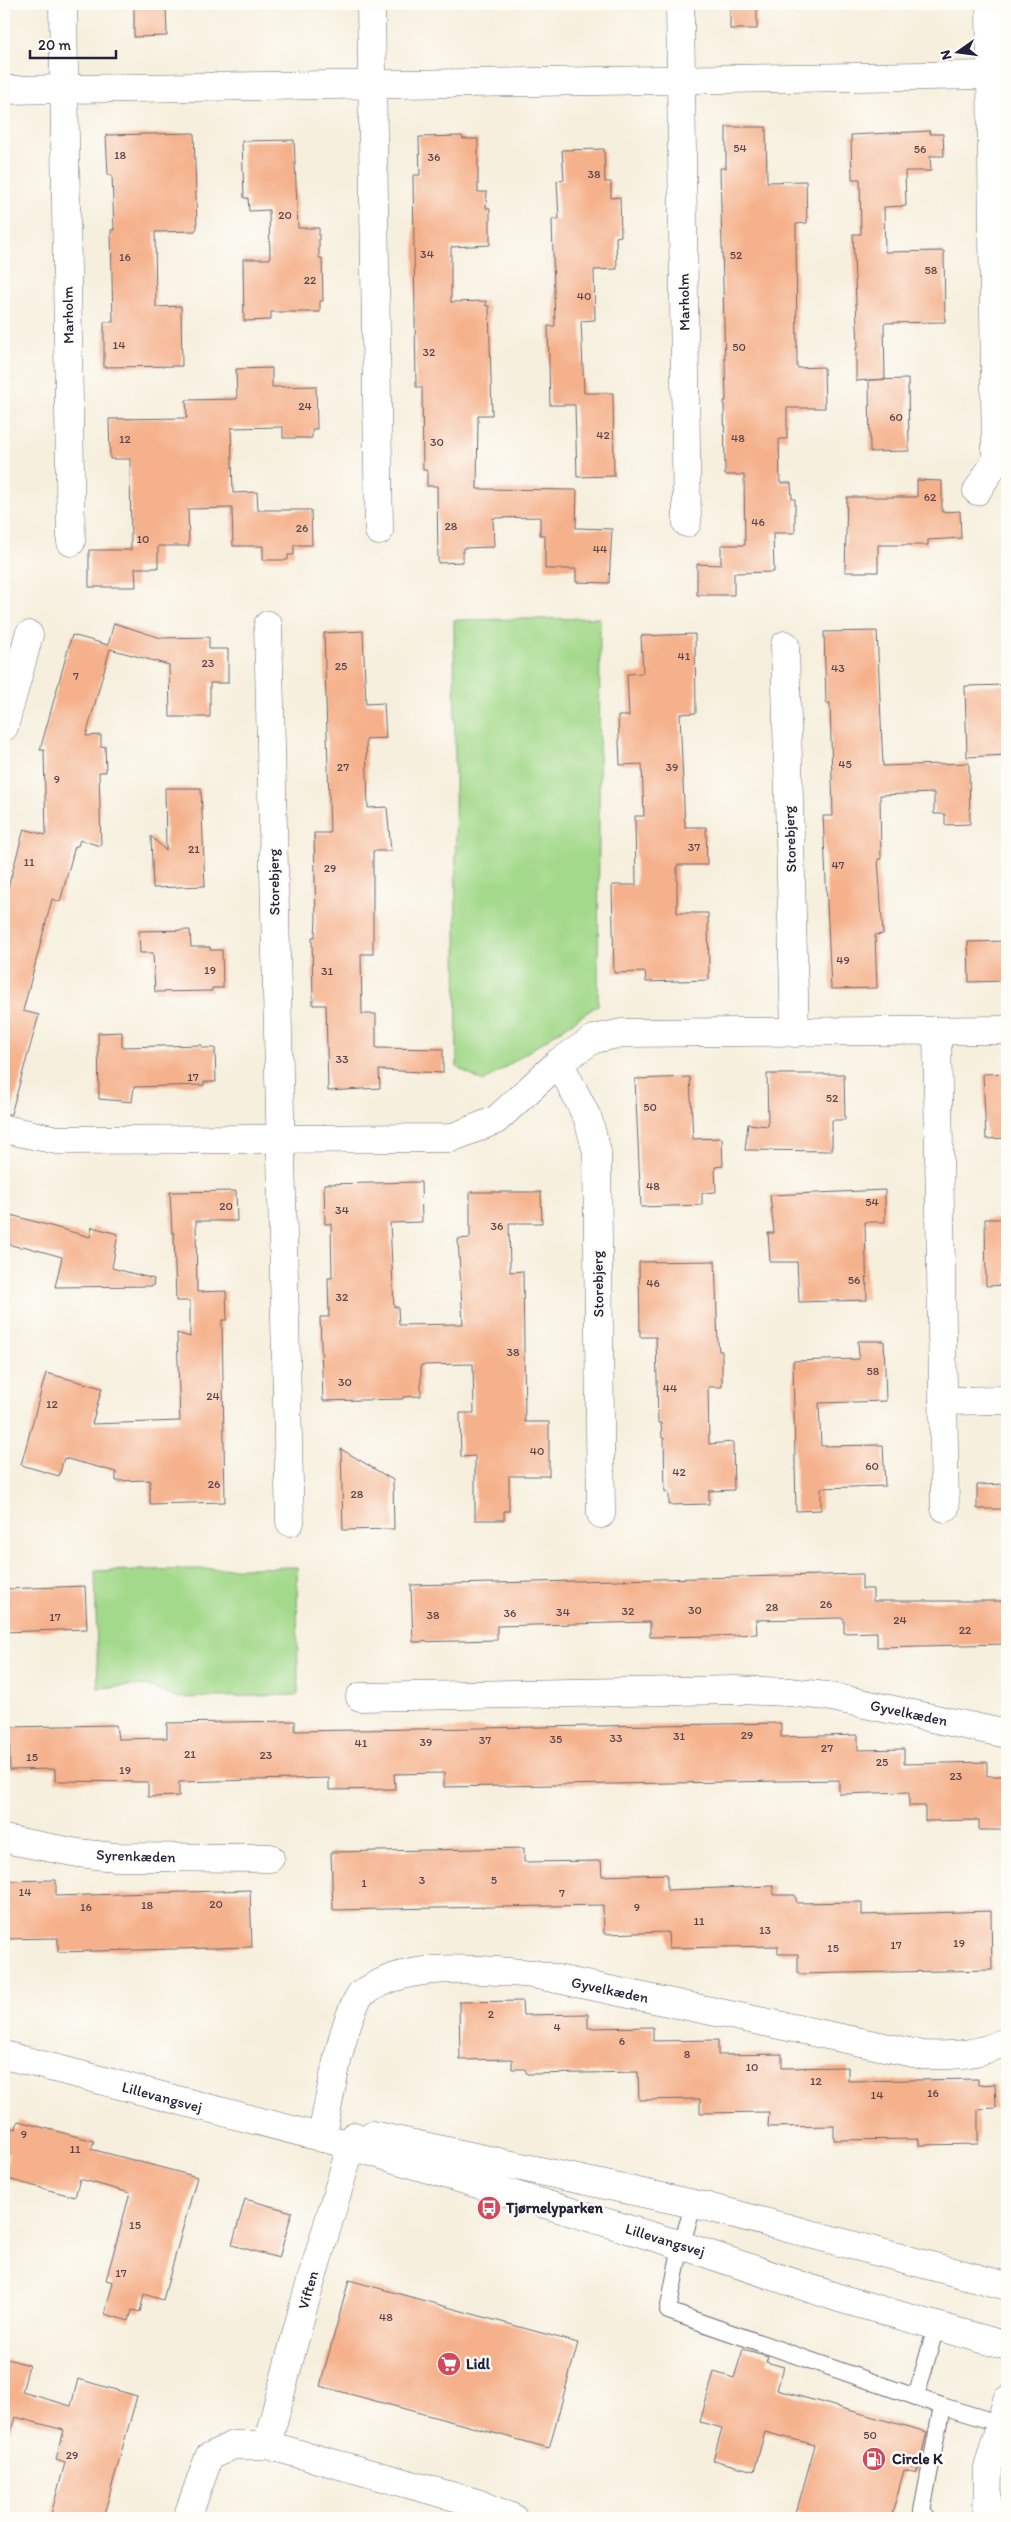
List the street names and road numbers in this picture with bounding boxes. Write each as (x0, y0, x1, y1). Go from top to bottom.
street label: Marholm (674, 273, 694, 331)
street label: Marholm (58, 286, 78, 344)
street label: Storebjerg (780, 805, 800, 873)
street label: Storebjerg (264, 848, 284, 915)
street label: Storebjerg (588, 1250, 608, 1317)
street label: Gyvelkæden (869, 1696, 950, 1730)
street label: Syrenkæden (96, 1846, 177, 1866)
street label: Gyvelkæden (570, 1973, 651, 2007)
street label: Lillevangsvej (120, 2078, 204, 2116)
street label: Lillevangsvej (623, 2219, 707, 2261)
street label: Viften (294, 2268, 322, 2311)

